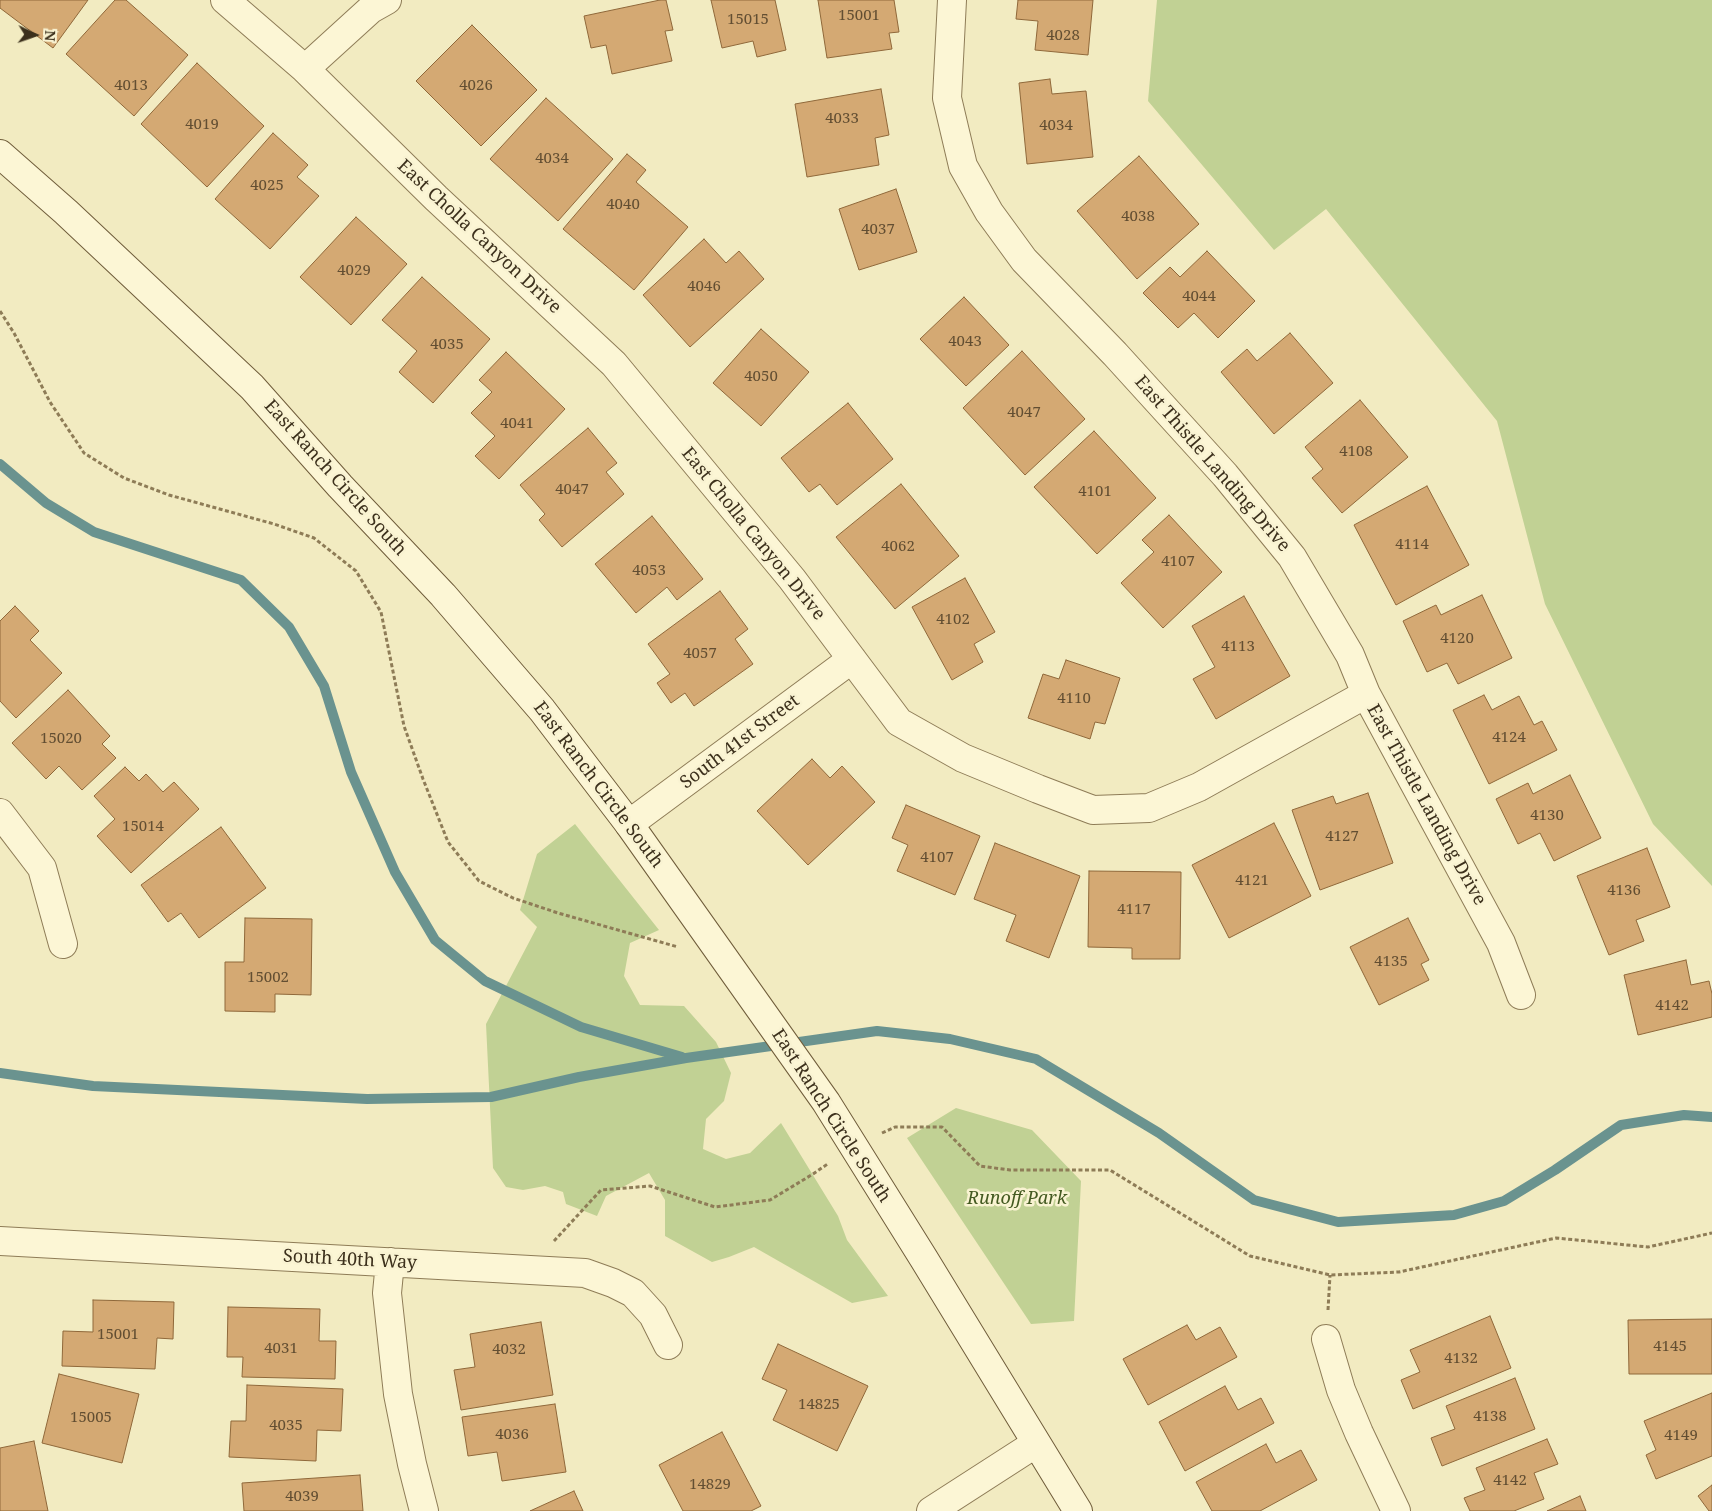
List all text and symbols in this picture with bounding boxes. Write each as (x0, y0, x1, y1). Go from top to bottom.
house number: 15001 (838, 7, 880, 25)
north arrow (10, 10, 60, 60)
house number: 15015 (727, 11, 769, 29)
house number: 4028 (1046, 27, 1080, 45)
text: N (41, 30, 60, 42)
house number: 4013 (114, 77, 148, 95)
house number: 4026 (459, 77, 493, 95)
house number: 4033 (825, 110, 859, 128)
house number: 4019 (185, 116, 219, 134)
house number: 4034 (1039, 117, 1073, 135)
house number: 4034 (535, 150, 569, 168)
street label: East Cholla Canyon Drive (393, 155, 565, 319)
house number: 4025 (250, 177, 284, 195)
house number: 4040 (606, 196, 640, 214)
house number: 4038 (1121, 208, 1155, 226)
house number: 4037 (861, 221, 895, 239)
house number: 4029 (337, 262, 371, 280)
house number: 4046 (687, 278, 721, 296)
house number: 4044 (1182, 288, 1216, 306)
house number: 4043 (948, 333, 982, 351)
house number: 4035 (430, 336, 464, 354)
house number: 4050 (744, 368, 778, 386)
street label: East Thistle Landing Drive (1130, 372, 1294, 556)
street label: East Ranch Circle South (259, 396, 411, 560)
house number: 4047 (1007, 404, 1041, 422)
house number: 4041 (500, 415, 534, 433)
street label: East Cholla Canyon Drive (677, 443, 829, 625)
house number: 4108 (1339, 443, 1373, 461)
house number: 4047 (555, 481, 589, 499)
house number: 4101 (1078, 483, 1112, 501)
house number: 4114 (1395, 536, 1429, 554)
house number: 4062 (881, 538, 915, 556)
house number: 4107 (1161, 553, 1195, 571)
house number: 4053 (632, 562, 666, 580)
house number: 4102 (936, 611, 970, 629)
house number: 4120 (1440, 630, 1474, 648)
house number: 4113 (1221, 638, 1255, 656)
house number: 4057 (683, 645, 717, 663)
street label: South 41st Street (676, 690, 804, 794)
house number: 4110 (1057, 690, 1091, 708)
street label: East Ranch Circle South (528, 698, 668, 872)
street label: East Thistle Landing Drive (1362, 701, 1490, 909)
house number: 4124 (1492, 729, 1526, 747)
house number: 15020 (40, 730, 82, 748)
house number: 4130 (1530, 807, 1564, 825)
house number: 15014 (122, 818, 164, 836)
house number: 4127 (1325, 828, 1359, 846)
house number: 4107 (920, 849, 954, 867)
house number: 4121 (1235, 872, 1269, 890)
house number: 4136 (1607, 882, 1641, 900)
house number: 4117 (1117, 901, 1151, 919)
house number: 4135 (1374, 953, 1408, 971)
house number: 15002 (247, 969, 289, 987)
house number: 4142 (1655, 997, 1689, 1015)
street label: East Ranch Circle South (767, 1025, 895, 1207)
park label: Runoff Park (967, 1188, 1067, 1210)
street label: South 40th Way (282, 1246, 418, 1274)
house number: 15001 (97, 1326, 139, 1344)
house number: 4145 (1653, 1338, 1687, 1356)
house number: 4031 (264, 1340, 298, 1358)
house number: 4032 (492, 1341, 526, 1359)
house number: 4132 (1444, 1350, 1478, 1368)
house number: 14825 (798, 1396, 840, 1414)
house number: 4138 (1473, 1408, 1507, 1426)
house number: 15005 (70, 1409, 112, 1427)
house number: 4035 (269, 1417, 303, 1435)
house number: 4036 (495, 1426, 529, 1444)
house number: 4149 (1664, 1427, 1698, 1445)
house number: 4142 (1493, 1472, 1527, 1490)
house number: 14829 (689, 1476, 731, 1494)
house number: 4039 (285, 1488, 319, 1506)

